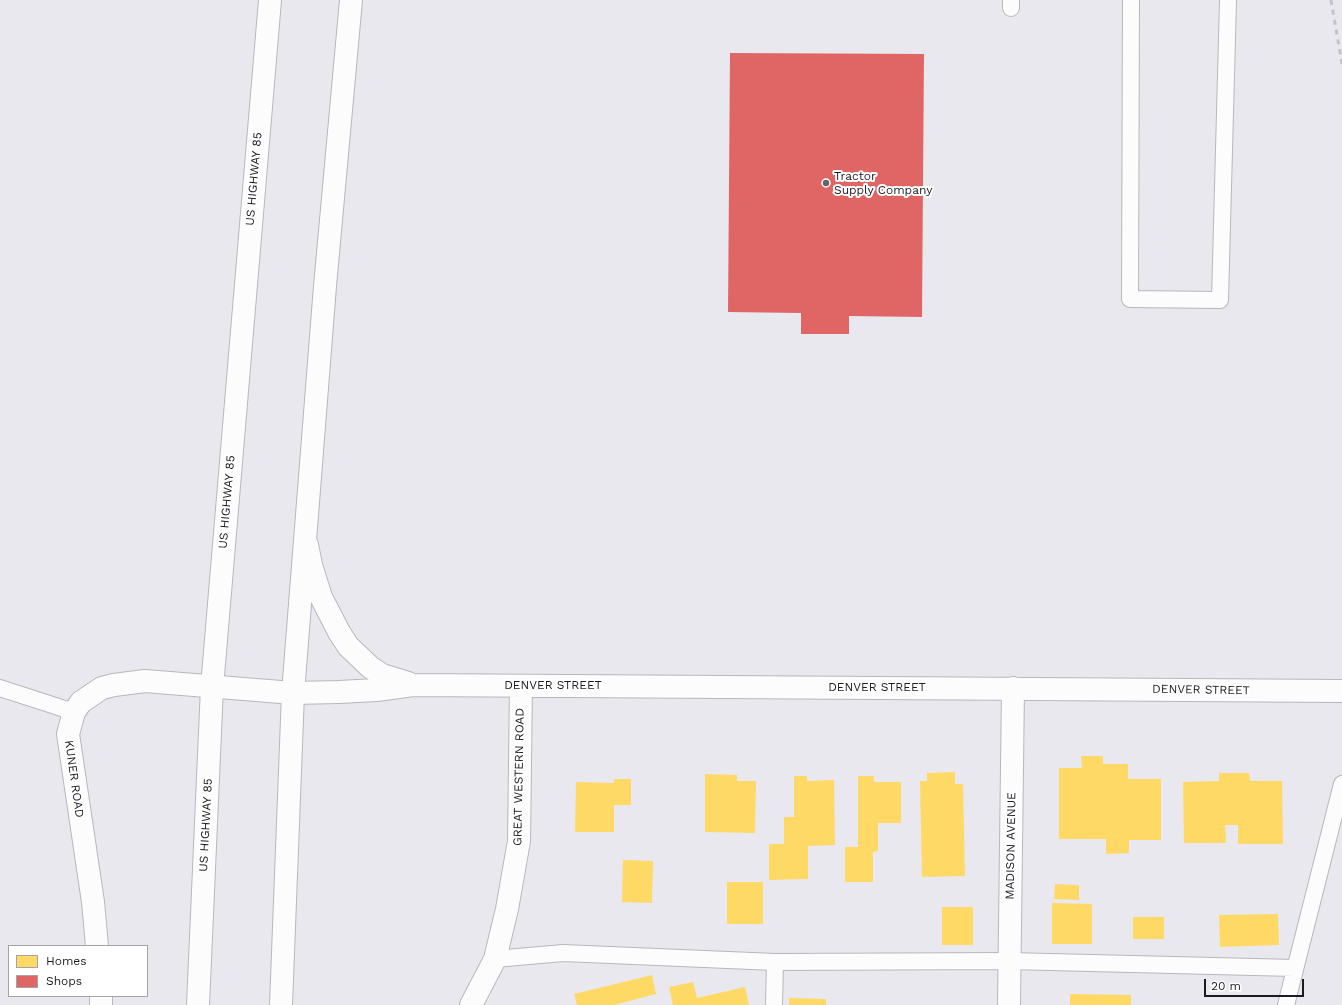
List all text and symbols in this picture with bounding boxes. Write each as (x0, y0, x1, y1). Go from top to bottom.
street label: US HIGHWAY 85 (243, 132, 265, 226)
place label: Tractor Supply Company (834, 169, 932, 197)
marker: Tractor Supply Company (821, 178, 831, 188)
street label: US HIGHWAY 85 (216, 455, 238, 549)
street label: DENVER STREET (504, 678, 602, 692)
street label: DENVER STREET (828, 680, 926, 694)
street label: DENVER STREET (1152, 682, 1250, 698)
street label: GREAT WESTERN ROAD (511, 708, 527, 846)
street label: KUNER ROAD (61, 739, 87, 819)
street label: US HIGHWAY 85 (196, 778, 216, 872)
street label: MADISON AVENUE (1003, 792, 1019, 900)
legend (8, 945, 148, 997)
text: Homes (46, 954, 87, 968)
scale bar (1206, 971, 1306, 997)
text: Shops (46, 974, 82, 988)
text: 20 m (1211, 979, 1241, 993)

